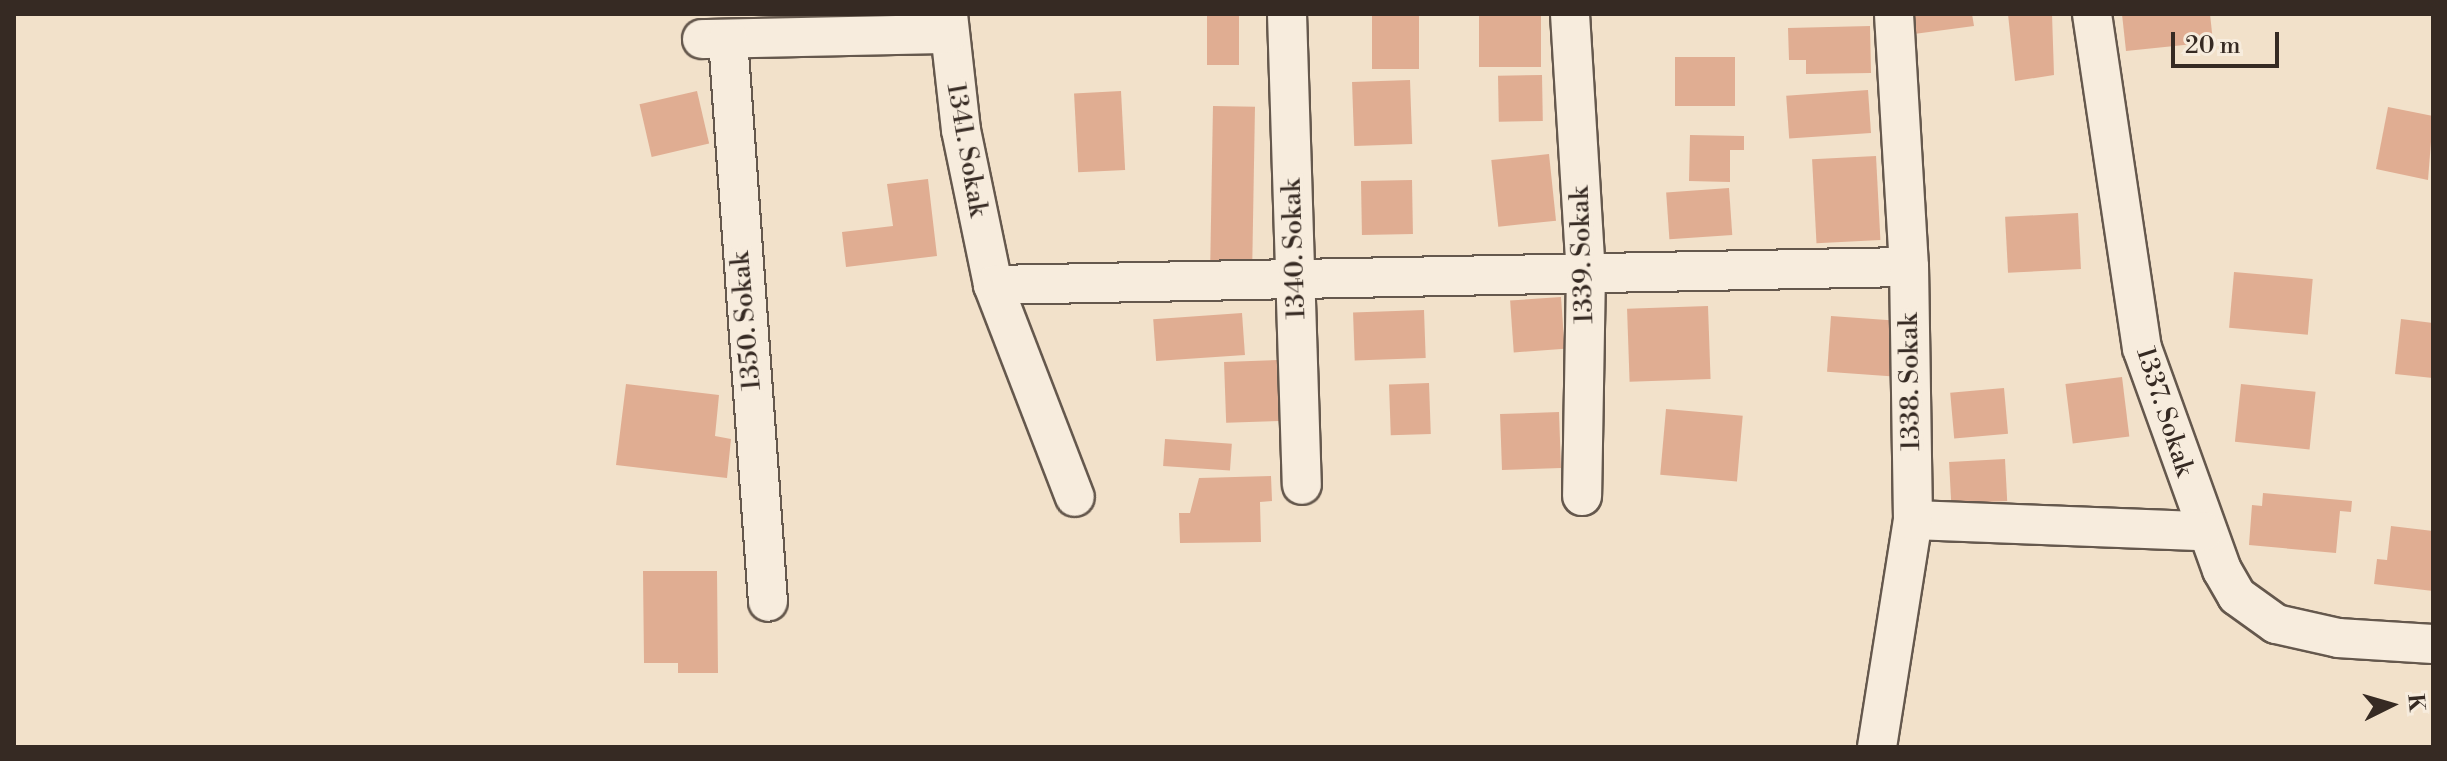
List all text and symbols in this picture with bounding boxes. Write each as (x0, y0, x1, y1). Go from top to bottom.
scale bar (2175, 16, 2283, 66)
text: 20 m (2185, 31, 2241, 61)
street label: 1341. Sokak (939, 81, 993, 219)
street label: 1340. Sokak (1277, 178, 1313, 320)
street label: 1339. Sokak (1565, 186, 1601, 324)
street label: 1350. Sokak (725, 250, 769, 392)
street label: 1338. Sokak (1894, 313, 1928, 451)
street label: 1337. Sokak (2129, 344, 2199, 480)
north arrow (2351, 665, 2431, 745)
text: K (2401, 693, 2430, 713)

